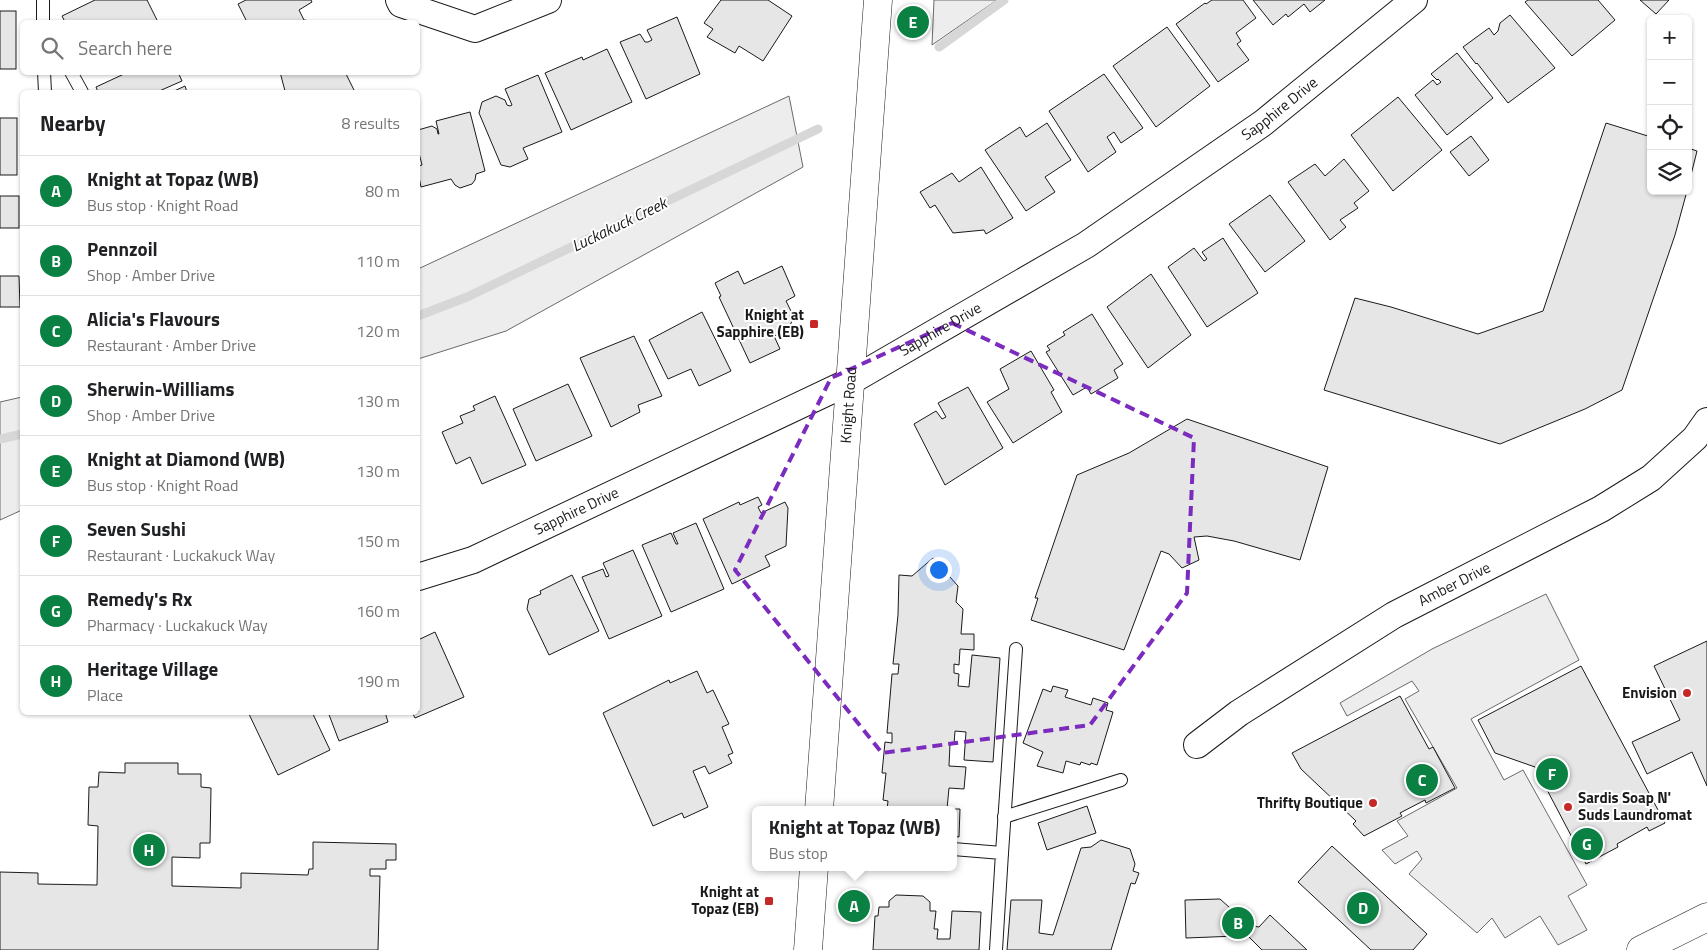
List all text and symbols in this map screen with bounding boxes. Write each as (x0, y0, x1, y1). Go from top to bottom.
pin: E (897, 3, 929, 41)
map controls (1647, 15, 1692, 195)
button: + (1647, 15, 1692, 60)
search box (20, 20, 420, 75)
text: Search here (78, 33, 172, 62)
icon: search (38, 34, 66, 62)
button: − (1647, 60, 1692, 105)
street label: Sapphire Drive (1236, 71, 1322, 146)
button: locate (1647, 105, 1692, 150)
text: Nearby (40, 107, 105, 139)
text: 8 results (341, 111, 400, 135)
button: layers (1647, 150, 1692, 195)
text: Knight at Topaz (WB) (87, 164, 259, 193)
text: A (51, 179, 61, 203)
text: 80 m (365, 179, 400, 203)
water label: Luckakuck Creek (567, 190, 672, 257)
text: Bus stop · Knight Road (87, 193, 238, 217)
text: Pennzoil (87, 234, 158, 263)
text: B (51, 249, 61, 273)
text: 110 m (356, 249, 400, 273)
text: Shop · Amber Drive (87, 263, 215, 287)
street label: Sapphire Drive (895, 296, 985, 362)
place label: Knight at Sapphire (EB) (716, 303, 805, 343)
text: Alicia's Flavours (87, 304, 220, 333)
marker: Knight at Sapphire (EB) (808, 318, 820, 330)
text: C (52, 319, 60, 343)
text: 120 m (356, 319, 400, 343)
text: Restaurant · Amber Drive (87, 333, 256, 357)
street label: Knight Road (834, 366, 862, 444)
text: Sherwin-Williams (87, 374, 235, 403)
text: D (51, 389, 61, 413)
text: 130 m (356, 389, 400, 413)
text: Shop · Amber Drive (87, 403, 215, 427)
text: Knight at Diamond (WB) (87, 444, 285, 473)
text: E (52, 459, 60, 483)
text: 130 m (356, 459, 400, 483)
text: Bus stop · Knight Road (87, 473, 238, 497)
street label: Sapphire Drive (530, 481, 623, 541)
text: Seven Sushi (87, 514, 186, 543)
text: F (52, 529, 60, 553)
text: 150 m (356, 529, 400, 553)
text: Restaurant · Luckakuck Way (87, 543, 275, 567)
street label: Amber Drive (1414, 556, 1494, 612)
your location (926, 557, 952, 583)
text: Remedy's Rx (87, 584, 192, 613)
text: G (51, 599, 61, 623)
text: 160 m (356, 599, 400, 623)
text: Pharmacy · Luckakuck Way (87, 613, 268, 637)
text: Heritage Village (87, 654, 218, 683)
text: H (51, 669, 61, 693)
text: 190 m (356, 669, 400, 693)
place label: Envision (1622, 681, 1677, 704)
text: Place (87, 683, 123, 707)
marker: Envision (1681, 687, 1693, 699)
pin: F (1536, 755, 1568, 793)
pin: C (1406, 761, 1438, 799)
place label: Sardis Soap N' Suds Laundromat (1578, 786, 1692, 826)
place label: Thrifty Boutique (1257, 791, 1363, 814)
marker: Thrifty Boutique (1367, 797, 1379, 809)
marker: Sardis Soap N' Suds Laundromat (1562, 801, 1574, 813)
popup (752, 806, 957, 871)
text: Knight at Topaz (WB) (769, 812, 940, 841)
pin: G (1571, 825, 1603, 863)
pin: H (133, 831, 165, 869)
text: Bus stop (769, 841, 828, 865)
place label: Knight at Topaz (EB) (692, 880, 760, 920)
pin: A (838, 887, 870, 925)
pin: D (1347, 889, 1379, 927)
marker: Knight at Topaz (EB) (763, 895, 775, 907)
pin: B (1222, 904, 1254, 942)

